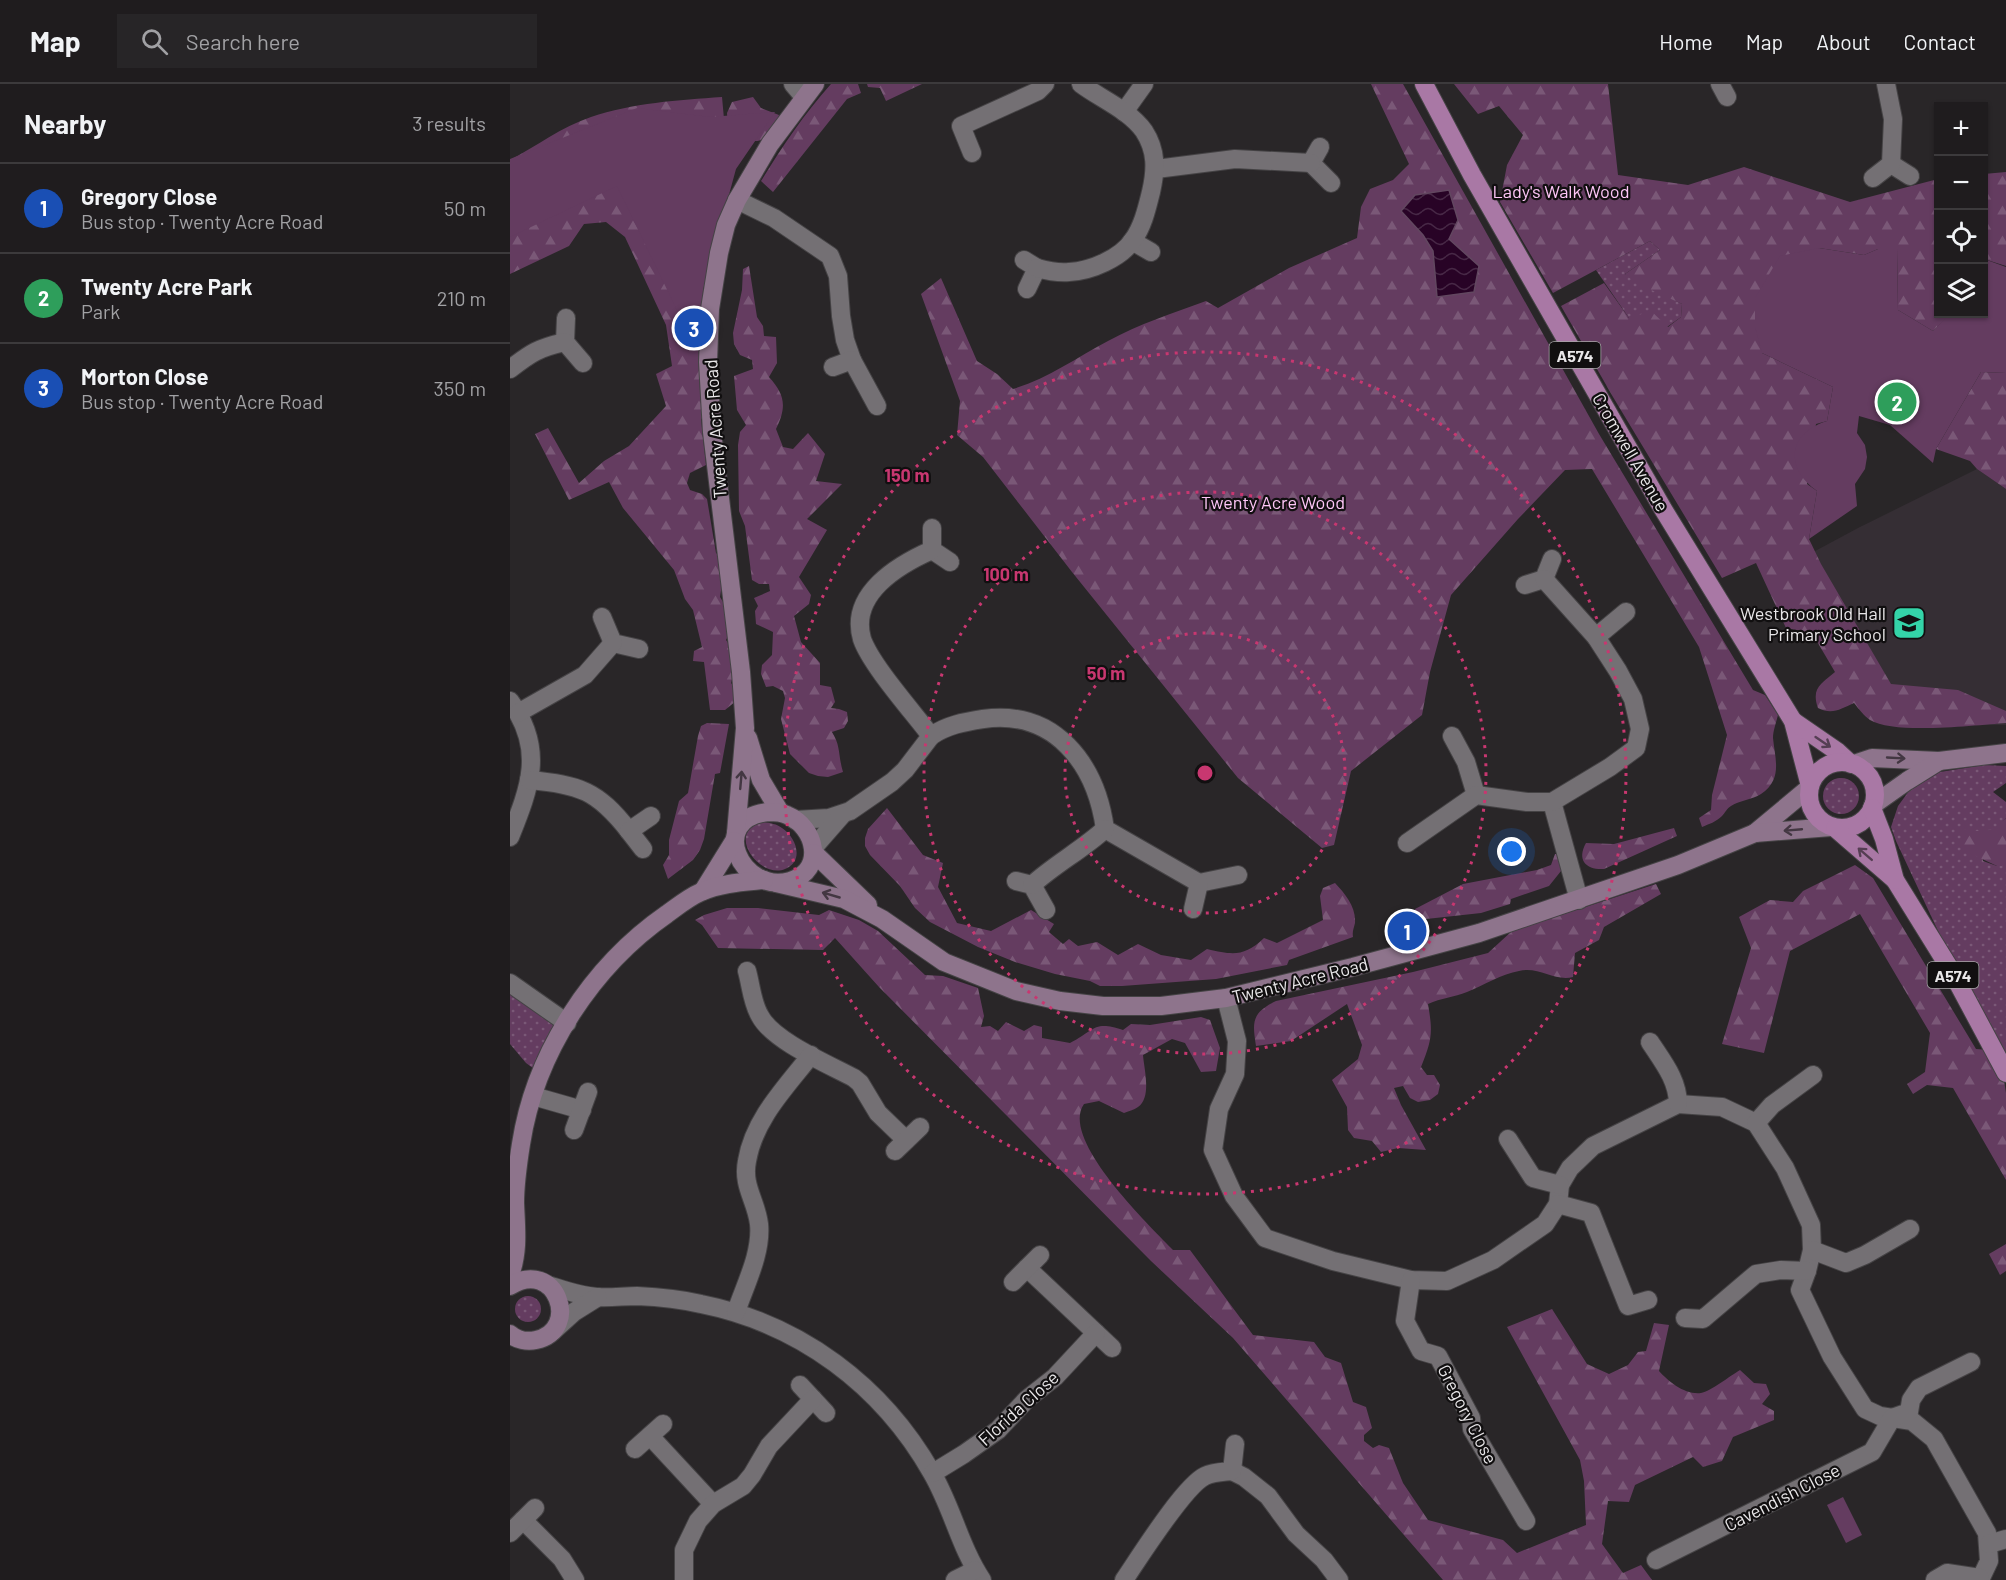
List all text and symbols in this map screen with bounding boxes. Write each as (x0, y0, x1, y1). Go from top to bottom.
search box (117, 14, 537, 68)
text: Map (30, 24, 81, 58)
icon: search (138, 25, 171, 58)
text: Search here (186, 28, 300, 54)
text: Home (1659, 29, 1713, 54)
text: Map (1746, 29, 1783, 54)
text: About (1816, 29, 1871, 54)
text: Contact (1904, 29, 1976, 54)
map controls (1934, 102, 1988, 318)
button: + (1934, 102, 1988, 156)
text: Nearby (24, 108, 106, 139)
text: 3 results (412, 111, 486, 135)
button: − (1934, 156, 1988, 210)
park label: Lady's Walk Wood (1493, 180, 1629, 202)
text: Gregory Close (81, 183, 217, 209)
text: 1 (40, 196, 47, 220)
text: 50 m (444, 196, 486, 220)
text: Bus stop · Twenty Acre Road (81, 209, 323, 233)
button: locate (1934, 210, 1988, 264)
button: layers (1934, 264, 1988, 318)
text: Twenty Acre Park (81, 273, 253, 299)
text: 2 (38, 286, 49, 310)
text: 210 m (437, 286, 486, 310)
text: Park (81, 299, 120, 323)
pin: 3 (674, 306, 714, 350)
road number: A574 (1550, 342, 1600, 368)
street label: Twenty Acre Road (699, 359, 731, 499)
text: Morton Close (81, 363, 209, 389)
text: 3 (38, 376, 49, 400)
text: 350 m (434, 376, 486, 400)
pin: 2 (1878, 380, 1916, 424)
text: Bus stop · Twenty Acre Road (81, 389, 323, 413)
street label: Cromwell Avenue (1588, 389, 1674, 515)
text: 150 m (885, 464, 929, 486)
park label: Twenty Acre Wood (1201, 491, 1345, 513)
text: 100 m (983, 563, 1029, 585)
place label: Westbrook Old Hall Primary School (1740, 602, 1886, 645)
school or university icon: Westbrook Old Hall Primary School (1891, 605, 1927, 641)
text: 50 m (1087, 662, 1125, 684)
one-way arrow (1814, 736, 1831, 748)
one-way arrow (1885, 752, 1905, 763)
centre of rings (1195, 763, 1215, 783)
one-way arrow (736, 771, 747, 791)
one-way arrow (1783, 825, 1803, 836)
your location (1497, 837, 1526, 866)
one-way arrow (1857, 847, 1873, 860)
one-way arrow (822, 889, 841, 900)
pin: 1 (1388, 908, 1426, 954)
street label: Twenty Acre Road (1230, 952, 1370, 1008)
road number: A574 (1928, 962, 1978, 988)
street label: Gregory Close (1434, 1361, 1502, 1467)
street label: Florida Close (973, 1366, 1063, 1450)
street label: Cavendish Close (1721, 1458, 1843, 1536)

